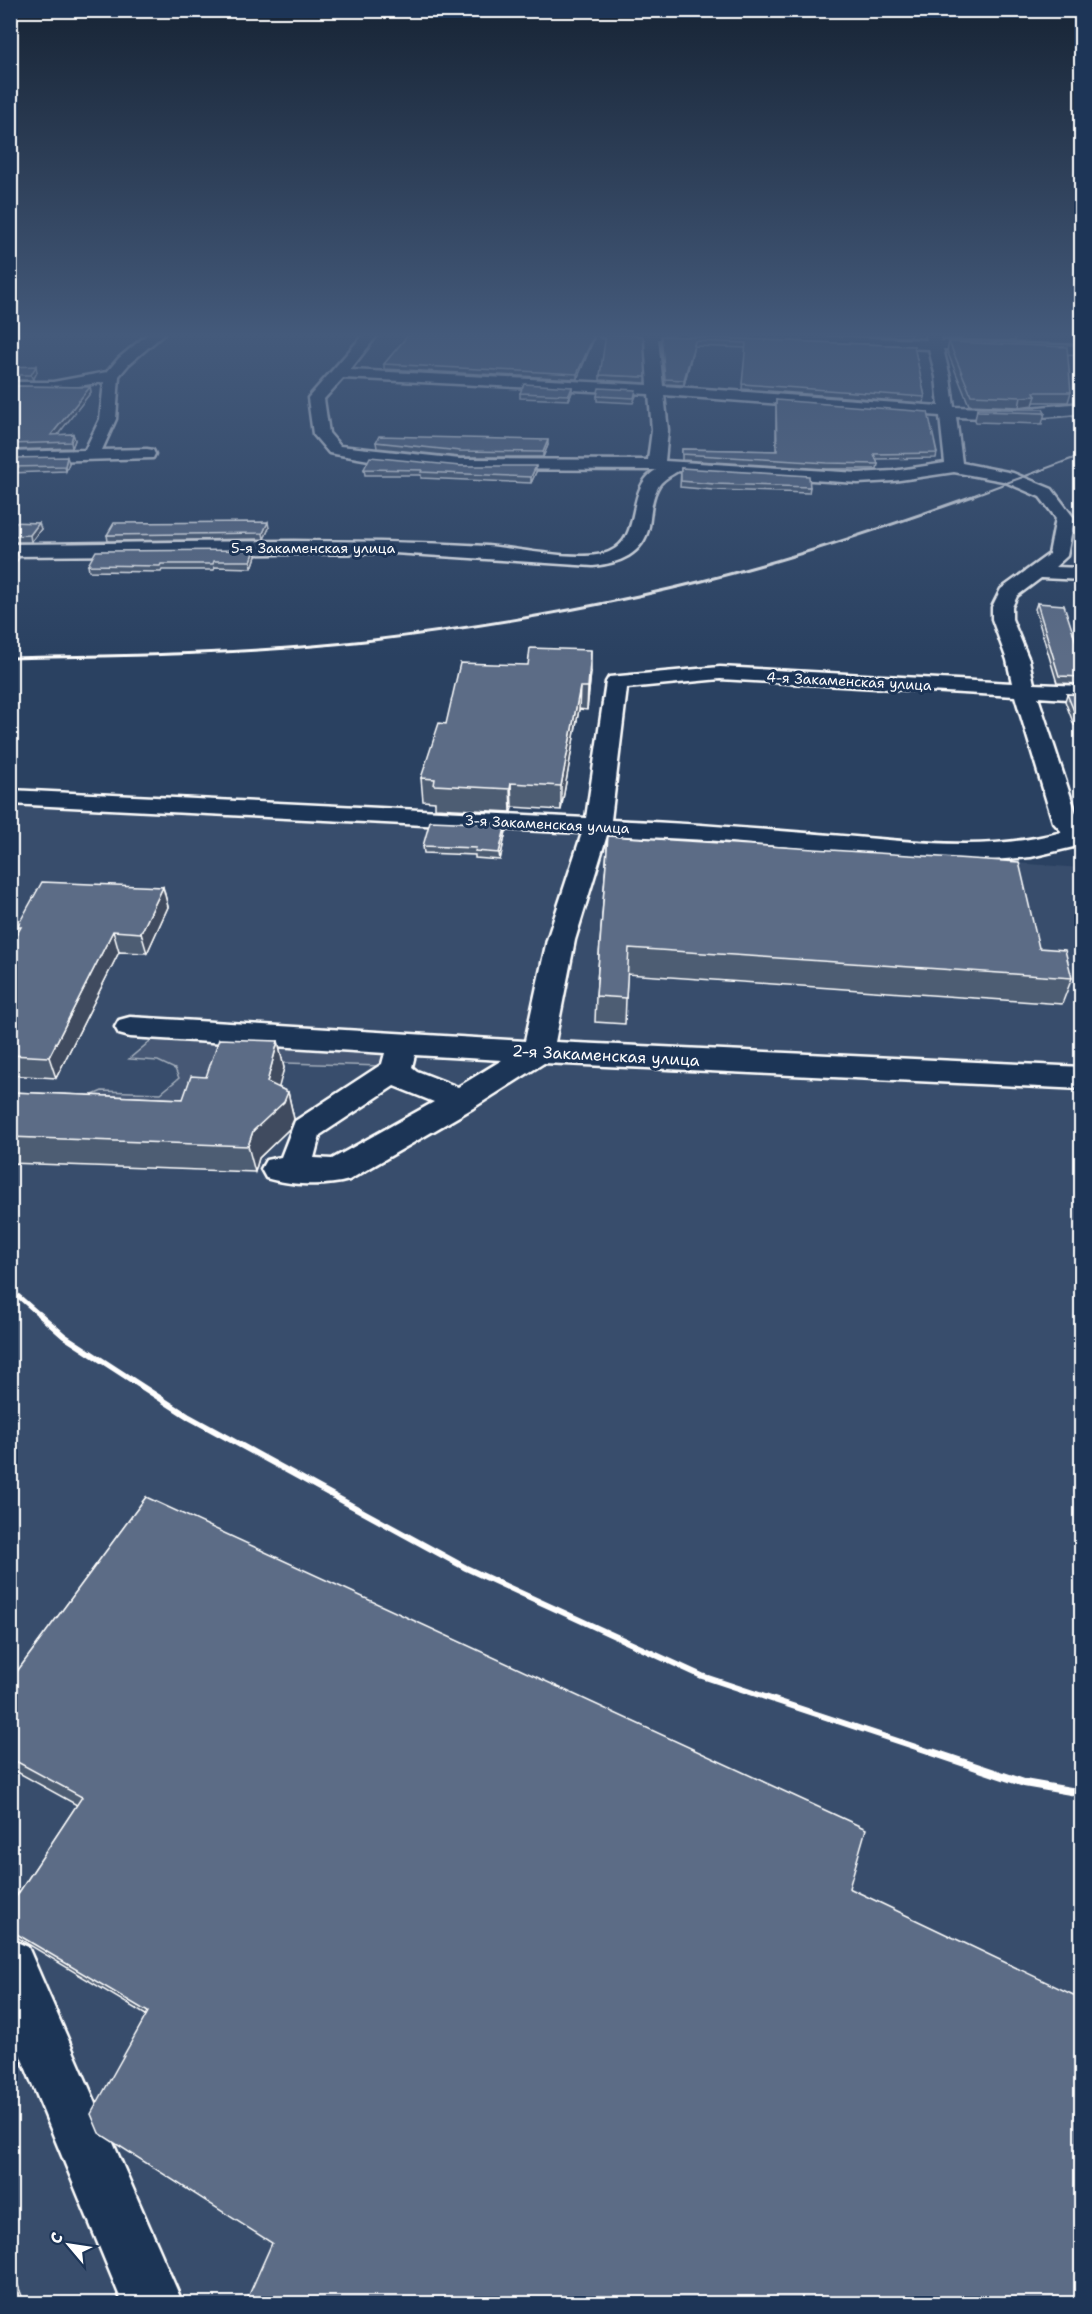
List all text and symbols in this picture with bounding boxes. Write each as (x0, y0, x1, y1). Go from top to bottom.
street label: 5-я Закаменская улица (231, 539, 395, 557)
street label: 4-я Закаменская улица (766, 668, 932, 694)
street label: 3-я Закаменская улица (464, 811, 630, 837)
street label: 2-я Закаменская улица (512, 1040, 700, 1071)
north arrow (39, 2215, 99, 2275)
text: С (45, 2228, 68, 2247)

